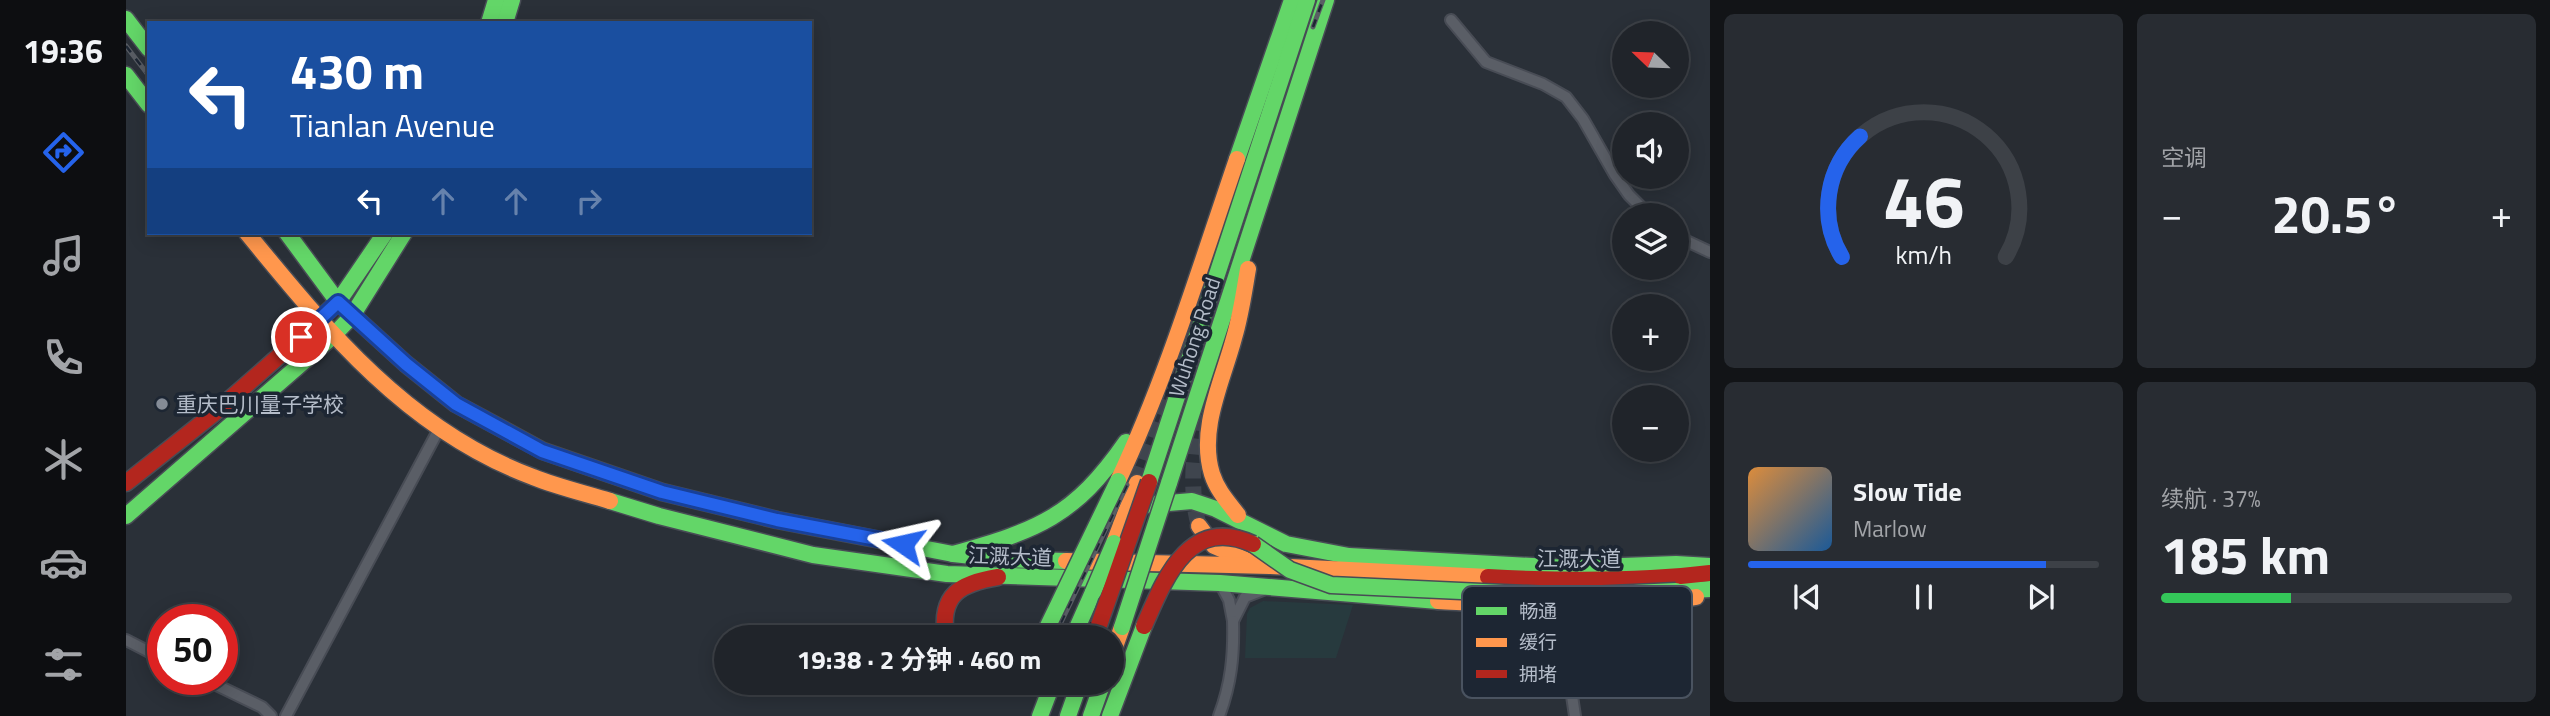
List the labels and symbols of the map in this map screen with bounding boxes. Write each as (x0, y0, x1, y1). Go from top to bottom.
north arrow (1612, 21, 1689, 98)
street label: Wuhong Road (1160, 273, 1228, 401)
pin (271, 307, 331, 367)
place label: 重庆巴川量子学校 (176, 388, 344, 420)
marker: 重庆巴川量子学校 (154, 396, 170, 412)
position arrow (866, 507, 940, 581)
street label: 江溉大道 (967, 539, 1053, 573)
street label: 江溉大道 (1537, 542, 1621, 574)
legend (1462, 586, 1692, 698)
text: 畅通 (1519, 596, 1557, 625)
speed limit sign: 50 (147, 604, 238, 695)
text: 缓行 (1519, 627, 1557, 656)
text: 拥堵 (1519, 659, 1557, 688)

